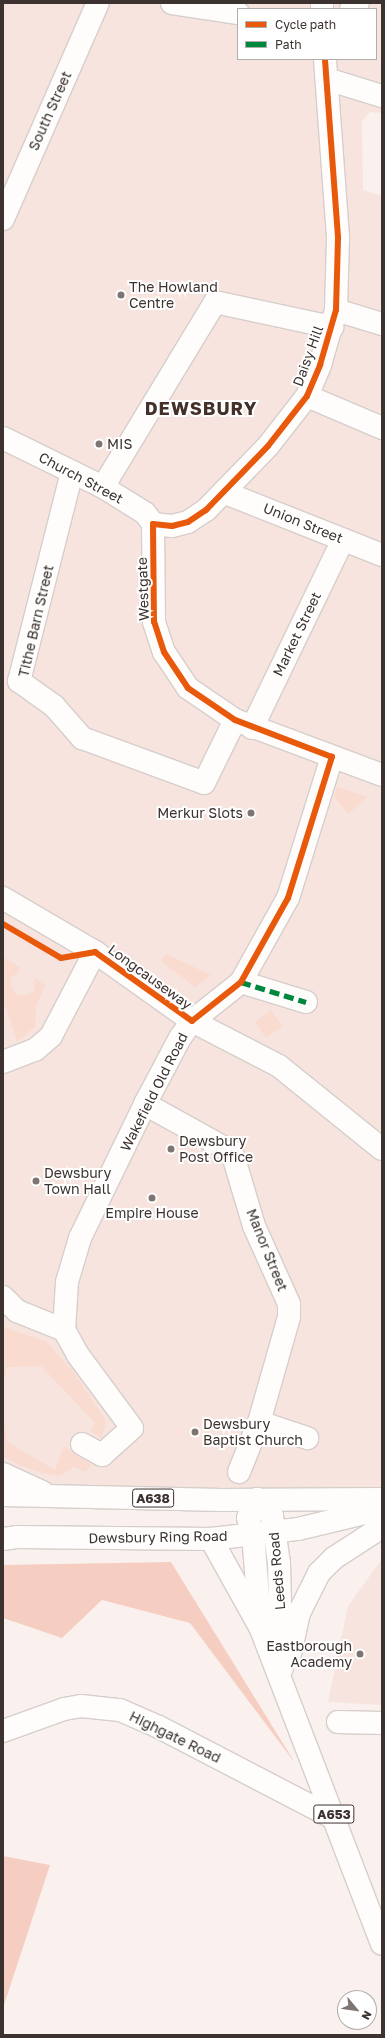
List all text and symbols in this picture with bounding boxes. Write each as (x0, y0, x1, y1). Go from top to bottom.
legend (237, 8, 377, 60)
text: Cycle path (275, 17, 336, 32)
text: Path (275, 37, 302, 52)
street label: South Street (25, 69, 75, 153)
place label: The Howland Centre (129, 279, 218, 312)
marker: The Howland Centre (116, 290, 126, 300)
street label: Daisy Hill (289, 323, 327, 389)
district label: DEWSBURY (145, 397, 257, 419)
place label: MIS (107, 436, 132, 452)
marker: MIS (94, 439, 104, 449)
street label: Church Street (36, 449, 126, 507)
street label: Union Street (261, 499, 345, 547)
street label: Westgate (133, 557, 153, 621)
street label: Tithe Barn Street (15, 563, 57, 679)
street label: Market Street (269, 589, 325, 679)
place label: Merkur Slots (157, 805, 243, 821)
marker: Merkur Slots (246, 808, 256, 818)
street label: Longcauseway (105, 941, 195, 1013)
street label: Wakefield Old Road (117, 1030, 191, 1154)
place label: Dewsbury Post Office (179, 1133, 253, 1166)
marker: Dewsbury Post Office (166, 1144, 176, 1154)
place label: Dewsbury Town Hall (44, 1165, 111, 1198)
marker: Dewsbury Town Hall (31, 1176, 41, 1186)
marker: Empire House (147, 1193, 157, 1203)
place label: Empire House (105, 1205, 199, 1221)
street label: Manor Street (243, 1206, 291, 1294)
place label: Dewsbury Baptist Church (203, 1416, 303, 1448)
marker: Dewsbury Baptist Church (190, 1427, 200, 1437)
road number: A638 (132, 1487, 174, 1509)
street label: Dewsbury Ring Road (88, 1527, 228, 1547)
street label: Leeds Road (265, 1531, 289, 1611)
place label: Eastborough Academy (266, 1638, 352, 1670)
marker: Eastborough Academy (355, 1649, 365, 1659)
street label: Highgate Road (127, 1708, 223, 1766)
road number: A653 (313, 1803, 355, 1825)
north arrow (337, 1990, 377, 2030)
text: N (359, 2009, 375, 2022)

